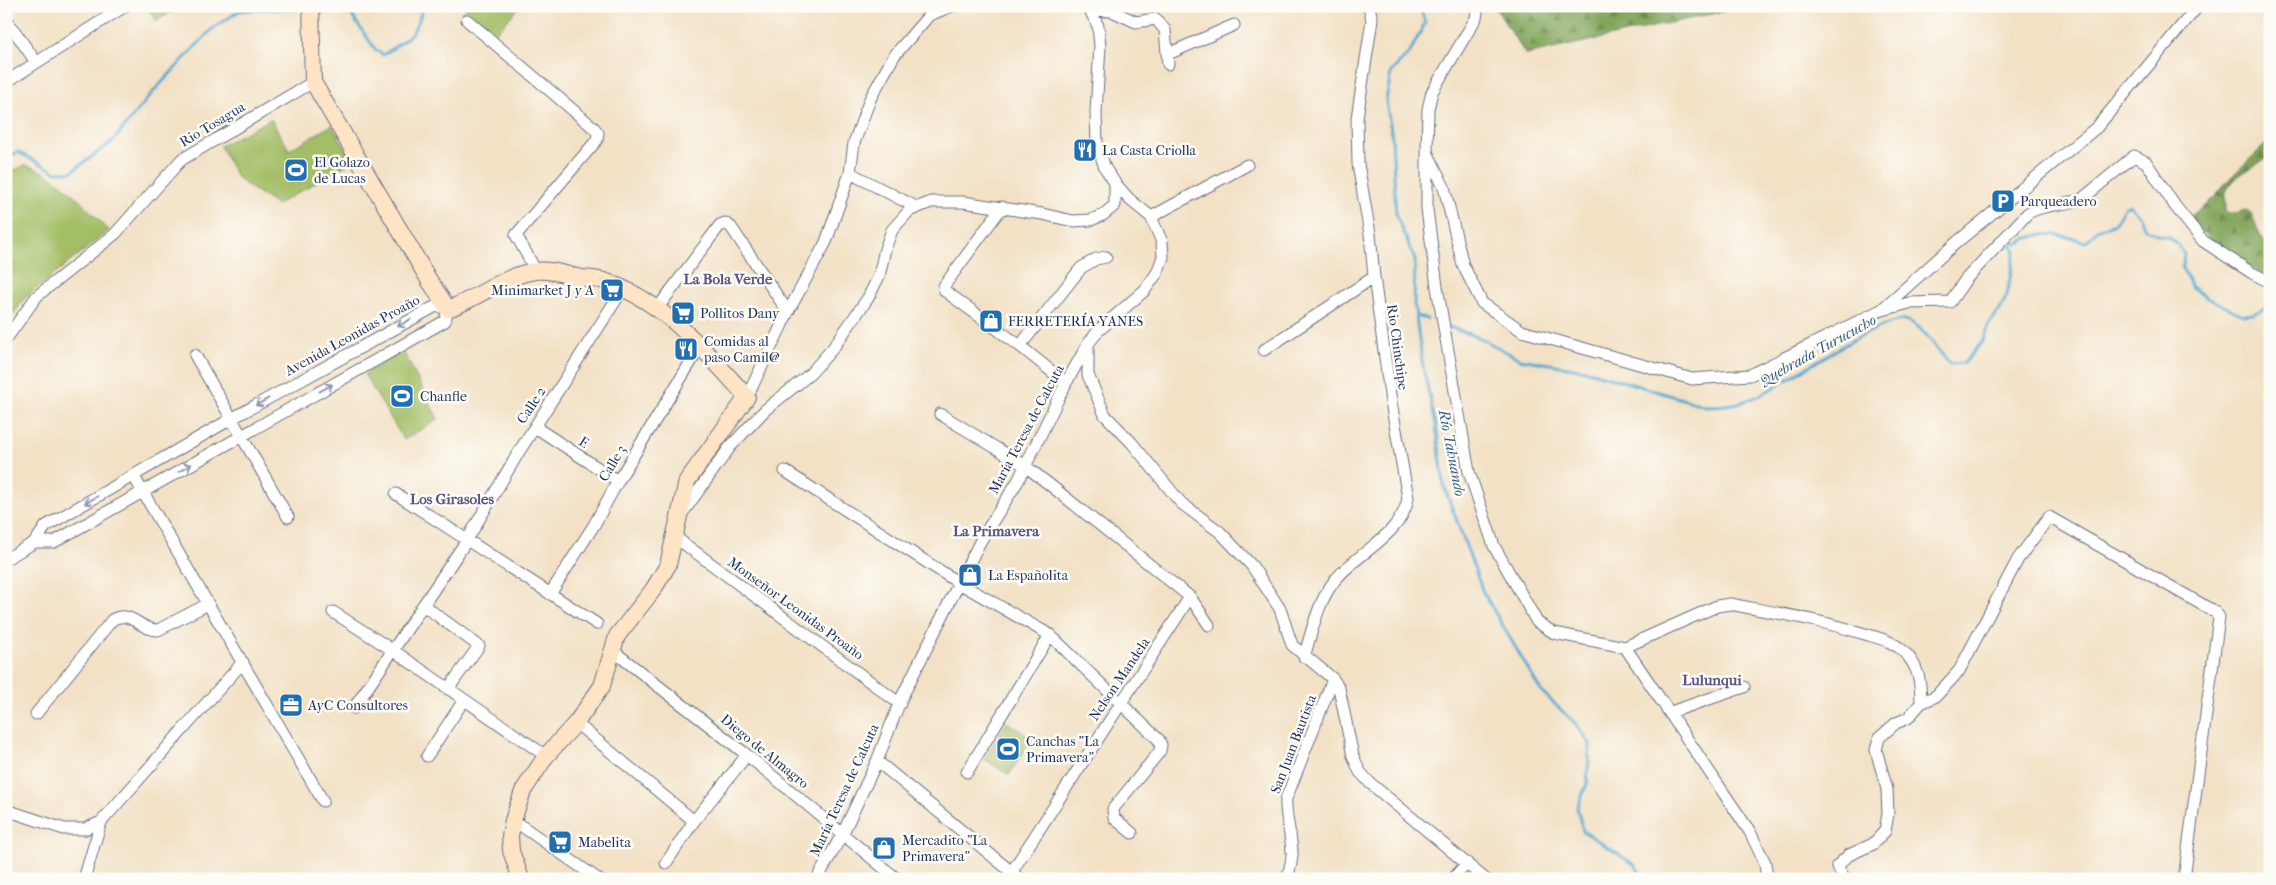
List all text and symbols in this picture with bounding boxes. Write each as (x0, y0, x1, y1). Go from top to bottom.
street label: Rio Tosagua (176, 98, 248, 151)
restaurant icon: La Casta Criolla (1072, 137, 1098, 163)
place label: La Casta Criolla (1102, 142, 1197, 159)
place label: El Golazo de Lucas (314, 154, 370, 187)
sports icon: El Golazo de Lucas (283, 157, 309, 183)
parking icon: Parqueadero (1990, 188, 2016, 214)
place label: Parqueadero (2020, 193, 2097, 210)
district label: La Bola Verde (684, 270, 773, 288)
supermarket icon: Minimarket J y A (599, 277, 625, 303)
place label: Minimarket J y A (491, 282, 595, 299)
street label: Avenida Leonidas Proaño (281, 291, 423, 380)
supermarket icon: Pollitos Dany (670, 300, 696, 326)
street label: Rio Chinchipe (1383, 303, 1412, 391)
place label: Pollitos Dany (700, 305, 780, 322)
shop icon: FERRETERÍA YANES (978, 308, 1004, 334)
water label: Quebrada Turucucho (1756, 311, 1879, 390)
place label: FERRETERÍA YANES (1008, 312, 1143, 330)
one-way arrow (397, 318, 412, 328)
place label: Comidas al paso Camil@ (703, 333, 780, 366)
restaurant icon: Comidas al paso Camil@ (673, 336, 699, 362)
street label: María Teresa de Calcuta (985, 361, 1068, 497)
one-way arrow (319, 383, 334, 393)
sports icon: Chanfle (389, 383, 415, 409)
street label: Calle 2 (513, 384, 550, 427)
place label: Chanfle (420, 388, 467, 405)
one-way arrow (255, 397, 270, 407)
water label: Río Tahuando (1435, 407, 1469, 498)
street label: E (576, 433, 592, 452)
street label: Calle 3 (595, 442, 630, 484)
one-way arrow (178, 463, 192, 473)
district label: Los Girasoles (410, 490, 494, 508)
one-way arrow (84, 495, 98, 505)
district label: La Primavera (953, 522, 1040, 540)
street label: Monseñor Leonidas Proaño (724, 553, 867, 663)
shop icon: La Españolita (957, 562, 983, 588)
place label: La Españolita (988, 567, 1069, 584)
street label: Nelson Mandela (1085, 634, 1154, 724)
district label: Lulunqui (1682, 671, 1742, 689)
office icon: AyC Consultores (278, 692, 304, 718)
street label: San Juan Bautista (1267, 692, 1320, 796)
place label: AyC Consultores (307, 697, 408, 714)
street label: Diego de Almagro (717, 711, 812, 792)
street label: María Teresa de Calcuta (806, 721, 883, 859)
place label: Canchas "La Primavera" (1026, 733, 1100, 766)
sports icon: Canchas "La Primavera" (995, 736, 1021, 762)
supermarket icon: Mabelita (547, 829, 573, 855)
place label: Mercadito "La Primavera" (902, 832, 988, 865)
place label: Mabelita (578, 834, 631, 851)
shop icon: Mercadito "La Primavera" (871, 835, 897, 861)

